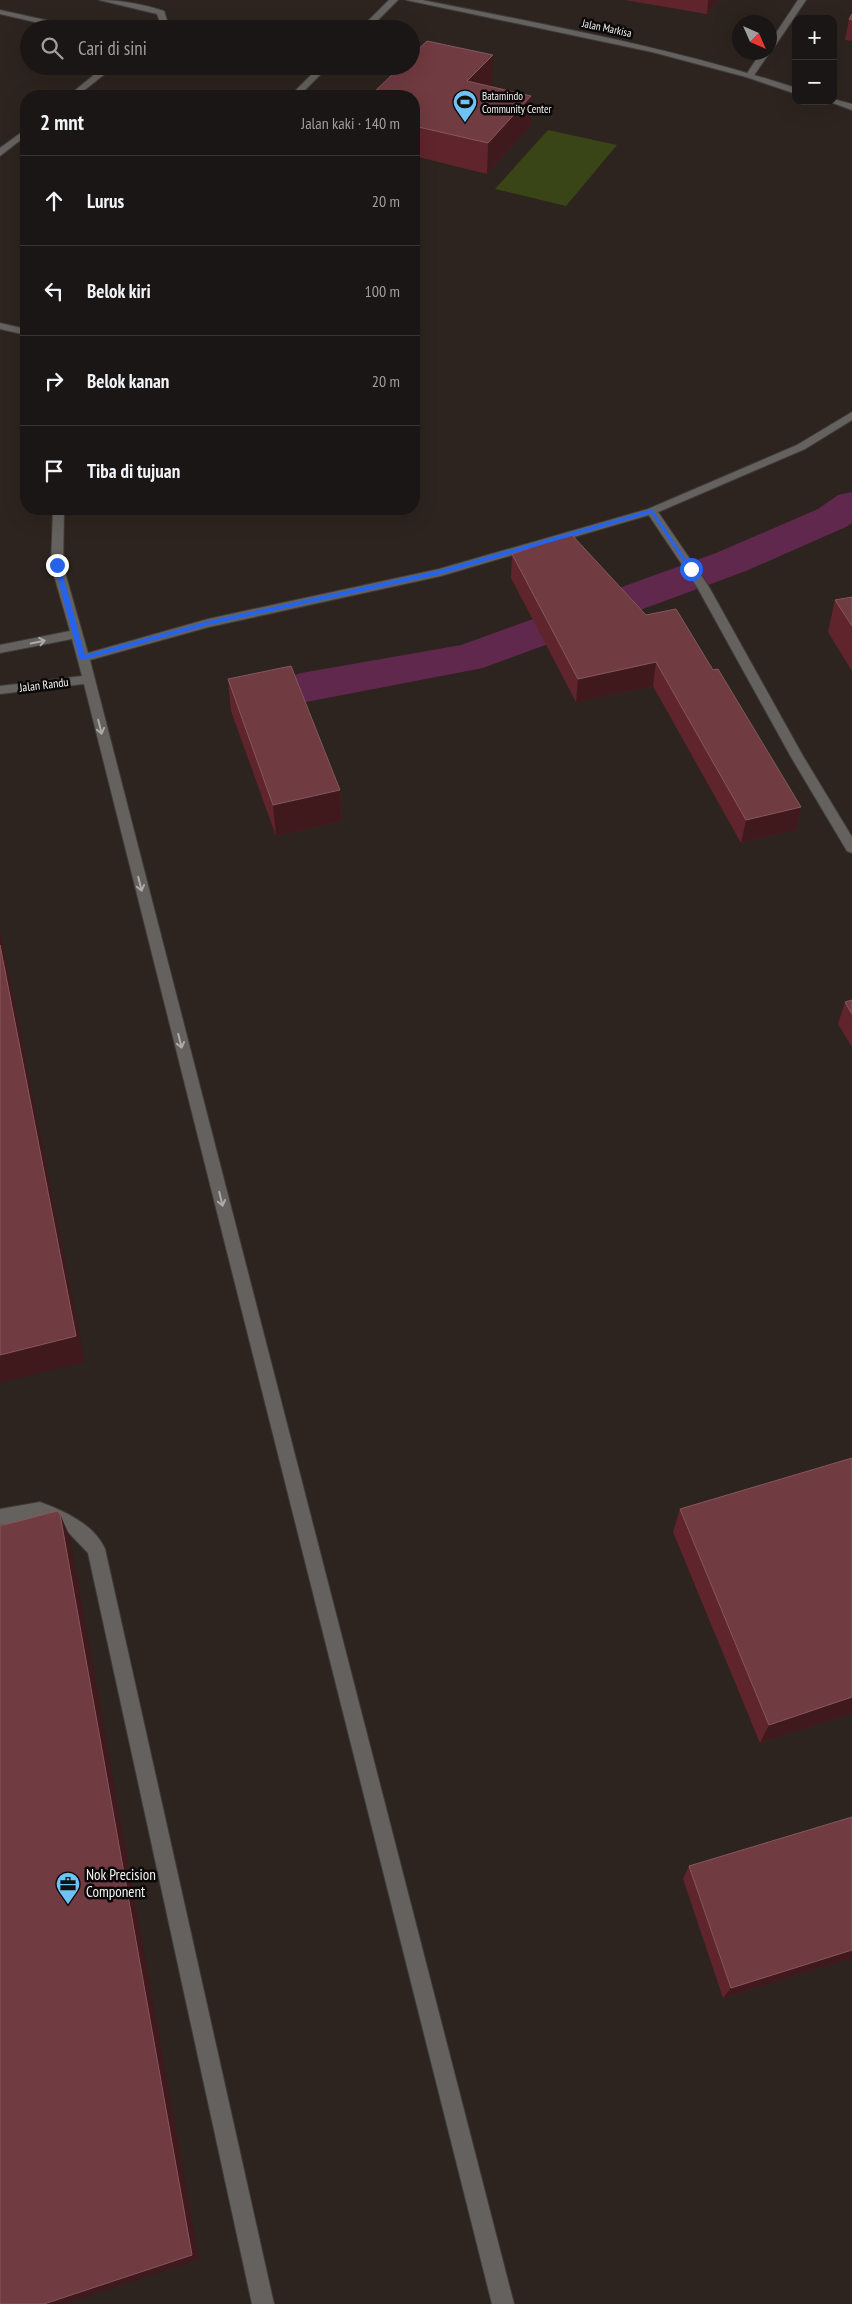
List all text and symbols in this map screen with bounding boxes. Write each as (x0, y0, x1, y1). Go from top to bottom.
north arrow (732, 15, 777, 60)
map controls (792, 15, 837, 105)
button: + (792, 15, 837, 60)
street label: Jalan Markisa (580, 16, 633, 40)
search box (20, 20, 420, 75)
icon: search (38, 34, 66, 62)
text: Cari di sini (78, 36, 147, 60)
button: − (792, 60, 837, 105)
sports icon: Batamindo Community Center (452, 89, 478, 123)
place label: Batamindo Community Center (482, 89, 552, 116)
text: 2 mnt (40, 109, 84, 136)
text: Jalan kaki · 140 m (301, 113, 400, 133)
icon: ahead (40, 187, 68, 215)
text: Lurus (87, 189, 124, 213)
text: 20 m (372, 191, 400, 211)
icon: left (40, 277, 68, 305)
text: Belok kiri (87, 279, 151, 303)
text: 100 m (365, 281, 400, 301)
icon: right (40, 367, 68, 395)
text: Belok kanan (87, 369, 169, 393)
text: 20 m (372, 371, 400, 391)
icon: arrive (40, 457, 68, 485)
text: Tiba di tujuan (87, 459, 180, 483)
route end (46, 554, 69, 577)
route start (680, 558, 703, 581)
one-way arrow (30, 636, 46, 646)
street label: Jalan Randu (18, 674, 69, 695)
one-way arrow (96, 718, 105, 734)
one-way arrow (136, 876, 145, 892)
one-way arrow (176, 1033, 185, 1049)
one-way arrow (216, 1190, 226, 1206)
place label: Nok Precision Component (86, 1865, 156, 1901)
office icon: Nok Precision Component (55, 1871, 81, 1905)

